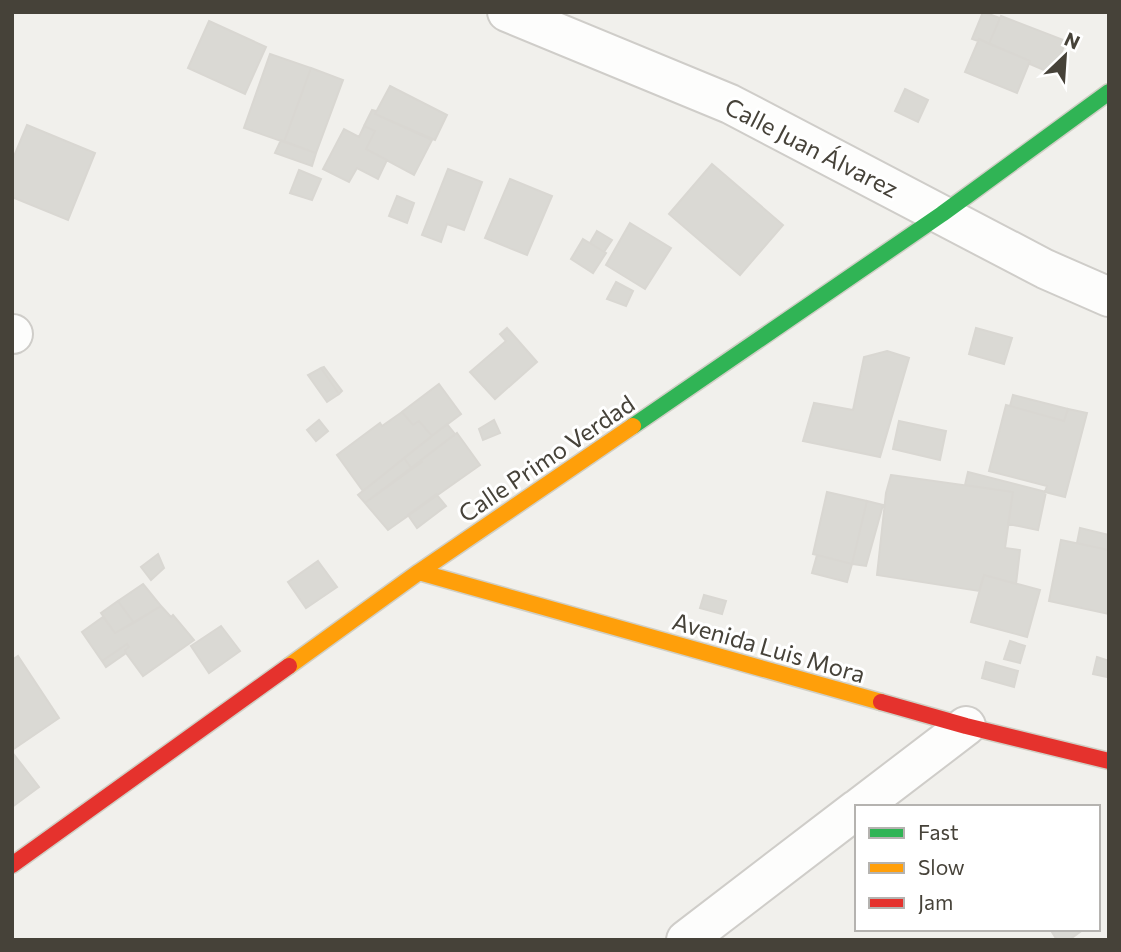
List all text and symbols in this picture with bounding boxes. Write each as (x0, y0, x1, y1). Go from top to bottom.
north arrow (1030, 21, 1100, 91)
text: N (1061, 27, 1084, 54)
street label: Calle Juan Álvarez (720, 91, 904, 203)
street label: Calle Primo Verdad (452, 388, 640, 528)
street label: Avenida Luis Mora (669, 606, 869, 688)
legend (855, 805, 1100, 931)
text: Fast (918, 819, 959, 844)
text: Slow (918, 854, 965, 879)
text: Jam (918, 889, 953, 914)

